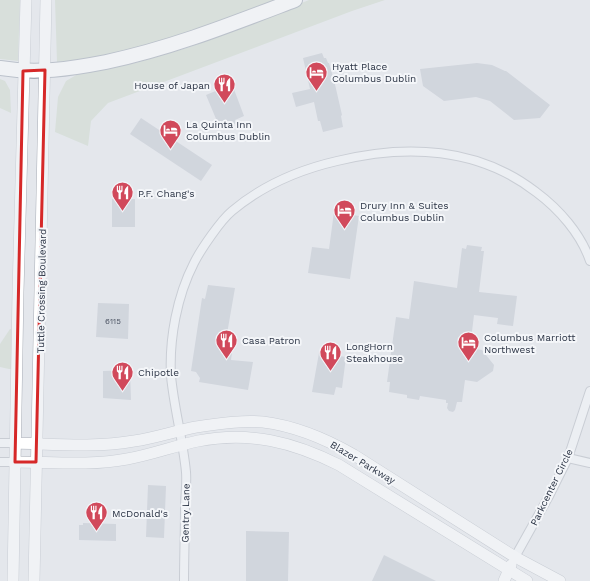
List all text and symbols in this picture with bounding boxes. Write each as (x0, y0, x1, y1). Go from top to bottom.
hotel icon: Hyatt Place Columbus Dublin (304, 59, 330, 92)
place label: Hyatt Place Columbus Dublin (332, 61, 416, 84)
restaurant icon: House of Japan (212, 72, 238, 105)
place label: House of Japan (134, 80, 210, 91)
hotel icon: La Quinta Inn Columbus Dublin (158, 117, 184, 150)
place label: La Quinta Inn Columbus Dublin (186, 119, 270, 142)
restaurant icon: P.F. Chang's (110, 180, 136, 213)
place label: P.F. Chang's (138, 188, 194, 199)
hotel icon: Drury Inn & Suites Columbus Dublin (331, 198, 357, 231)
place label: Drury Inn & Suites Columbus Dublin (360, 200, 449, 223)
street label: Tuttle Crossing Boulevard (35, 229, 48, 353)
house number: 6115 (105, 317, 121, 326)
restaurant icon: Casa Patron (213, 327, 239, 360)
hotel icon: Columbus Marriott Northwest (456, 330, 482, 363)
place label: Columbus Marriott Northwest (484, 332, 576, 355)
place label: Casa Patron (242, 335, 301, 346)
restaurant icon: LongHorn Steakhouse (317, 339, 343, 372)
place label: LongHorn Steakhouse (346, 341, 403, 364)
restaurant icon: Chipotle (109, 359, 135, 392)
place label: Chipotle (138, 367, 179, 378)
street label: Blazer Parkway (328, 439, 398, 487)
street label: Parkcenter Circle (528, 447, 575, 527)
street label: Gentry Lane (179, 483, 192, 543)
restaurant icon: McDonald's (84, 500, 110, 533)
place label: McDonald's (112, 508, 168, 519)

